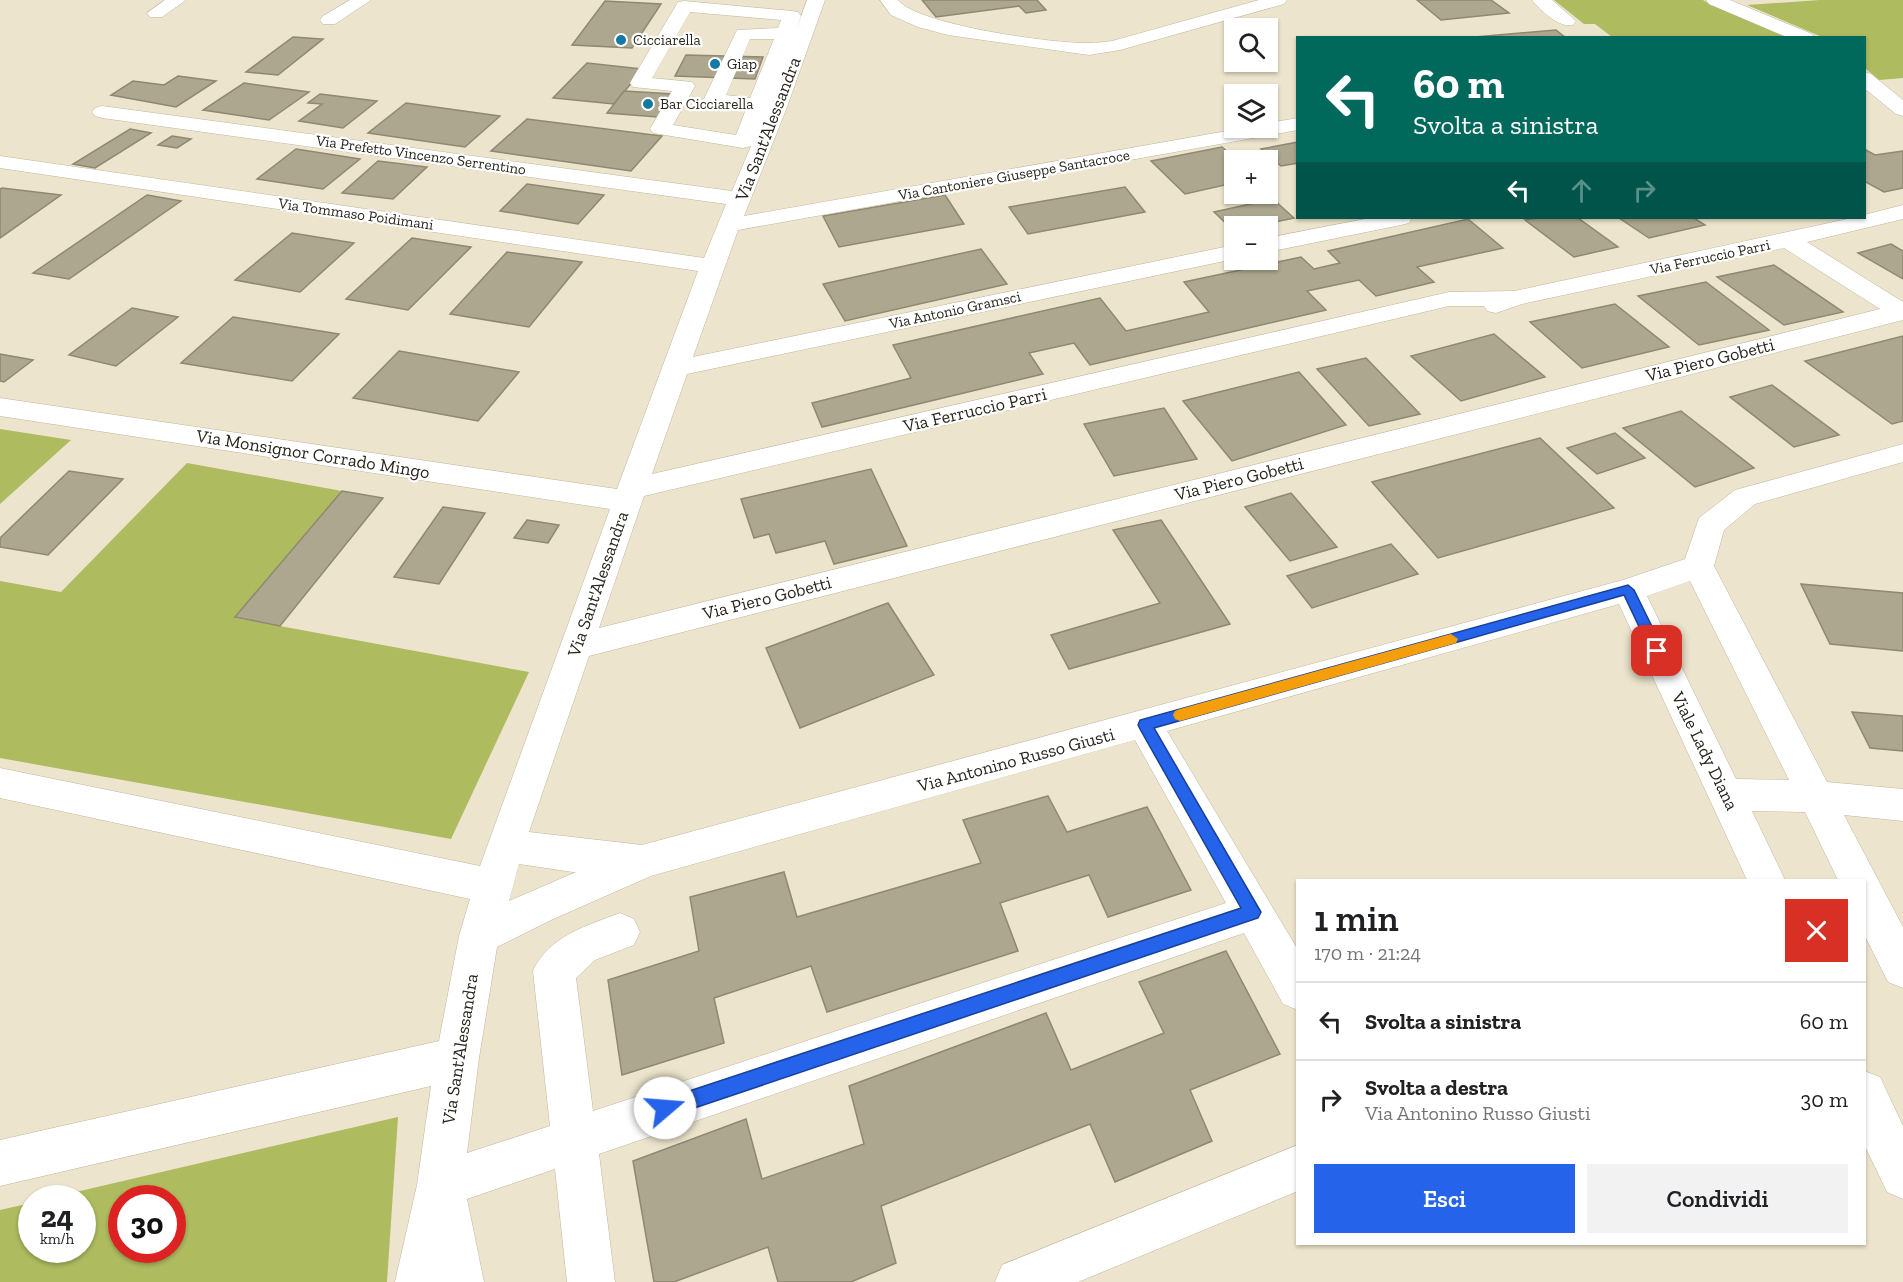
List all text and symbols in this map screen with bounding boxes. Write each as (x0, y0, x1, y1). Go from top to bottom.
map controls (1224, 18, 1278, 270)
button: search (1224, 18, 1278, 72)
place label: Cicciarella (633, 31, 701, 49)
marker: Cicciarella (614, 33, 628, 47)
street label: Via Sant'Alessandra (730, 54, 806, 205)
place label: Giap (727, 55, 757, 73)
marker: Giap (708, 57, 722, 71)
text: 60 m (1413, 58, 1504, 109)
icon: left (1314, 60, 1392, 138)
button: layers (1224, 84, 1278, 138)
place label: Bar Cicciarella (660, 95, 754, 113)
marker: Bar Cicciarella (641, 97, 655, 111)
text: Svolta a sinistra (1413, 109, 1599, 141)
street label: Via Prefetto Vincenzo Serrentino (314, 131, 527, 179)
street label: Via Cantoniere Giuseppe Santacroce (896, 146, 1131, 204)
button: + (1224, 150, 1278, 204)
icon: left (1502, 174, 1535, 207)
icon: ahead (1565, 174, 1598, 207)
icon: right (1628, 174, 1661, 207)
street label: Via Tommaso Poidimani (276, 194, 435, 234)
button: − (1224, 216, 1278, 270)
street label: Via Ferruccio Parri (1647, 235, 1772, 279)
street label: Via Antonio Gramsci (887, 287, 1022, 333)
street label: Via Piero Gobetti (1642, 333, 1777, 387)
street label: Via Ferruccio Parri (900, 383, 1049, 437)
street label: Via Monsignor Corrado Mingo (194, 425, 431, 483)
street label: Via Piero Gobetti (1171, 452, 1306, 506)
street label: Via Sant'Alessandra (562, 508, 633, 661)
street label: Via Piero Gobetti (699, 571, 834, 625)
pin (1631, 625, 1682, 676)
icon: arrive (1640, 634, 1673, 667)
street label: Viale Lady Diana (1666, 687, 1743, 814)
street label: Via Antonino Russo Giusti (914, 723, 1117, 797)
text: 1 min (1314, 897, 1399, 940)
button: close (1785, 899, 1848, 962)
text: 170 m · 21:24 (1314, 941, 1421, 965)
street label: Via Sant'Alessandra (437, 972, 483, 1127)
icon: left (1314, 1005, 1347, 1038)
text: Svolta a sinistra (1365, 1008, 1521, 1035)
text: 60 m (1800, 1008, 1848, 1035)
text: Svolta a destra (1365, 1074, 1508, 1101)
position arrow (633, 1076, 697, 1140)
icon: right (1314, 1083, 1347, 1116)
text: 30 m (1801, 1086, 1848, 1113)
text: Via Antonino Russo Giusti (1365, 1101, 1590, 1125)
button: Esci (1314, 1164, 1575, 1233)
button: Condividi (1587, 1164, 1848, 1233)
speed limit sign: 30 (108, 1185, 186, 1263)
text: 24 (40, 1199, 74, 1235)
text: km/h (40, 1230, 74, 1248)

